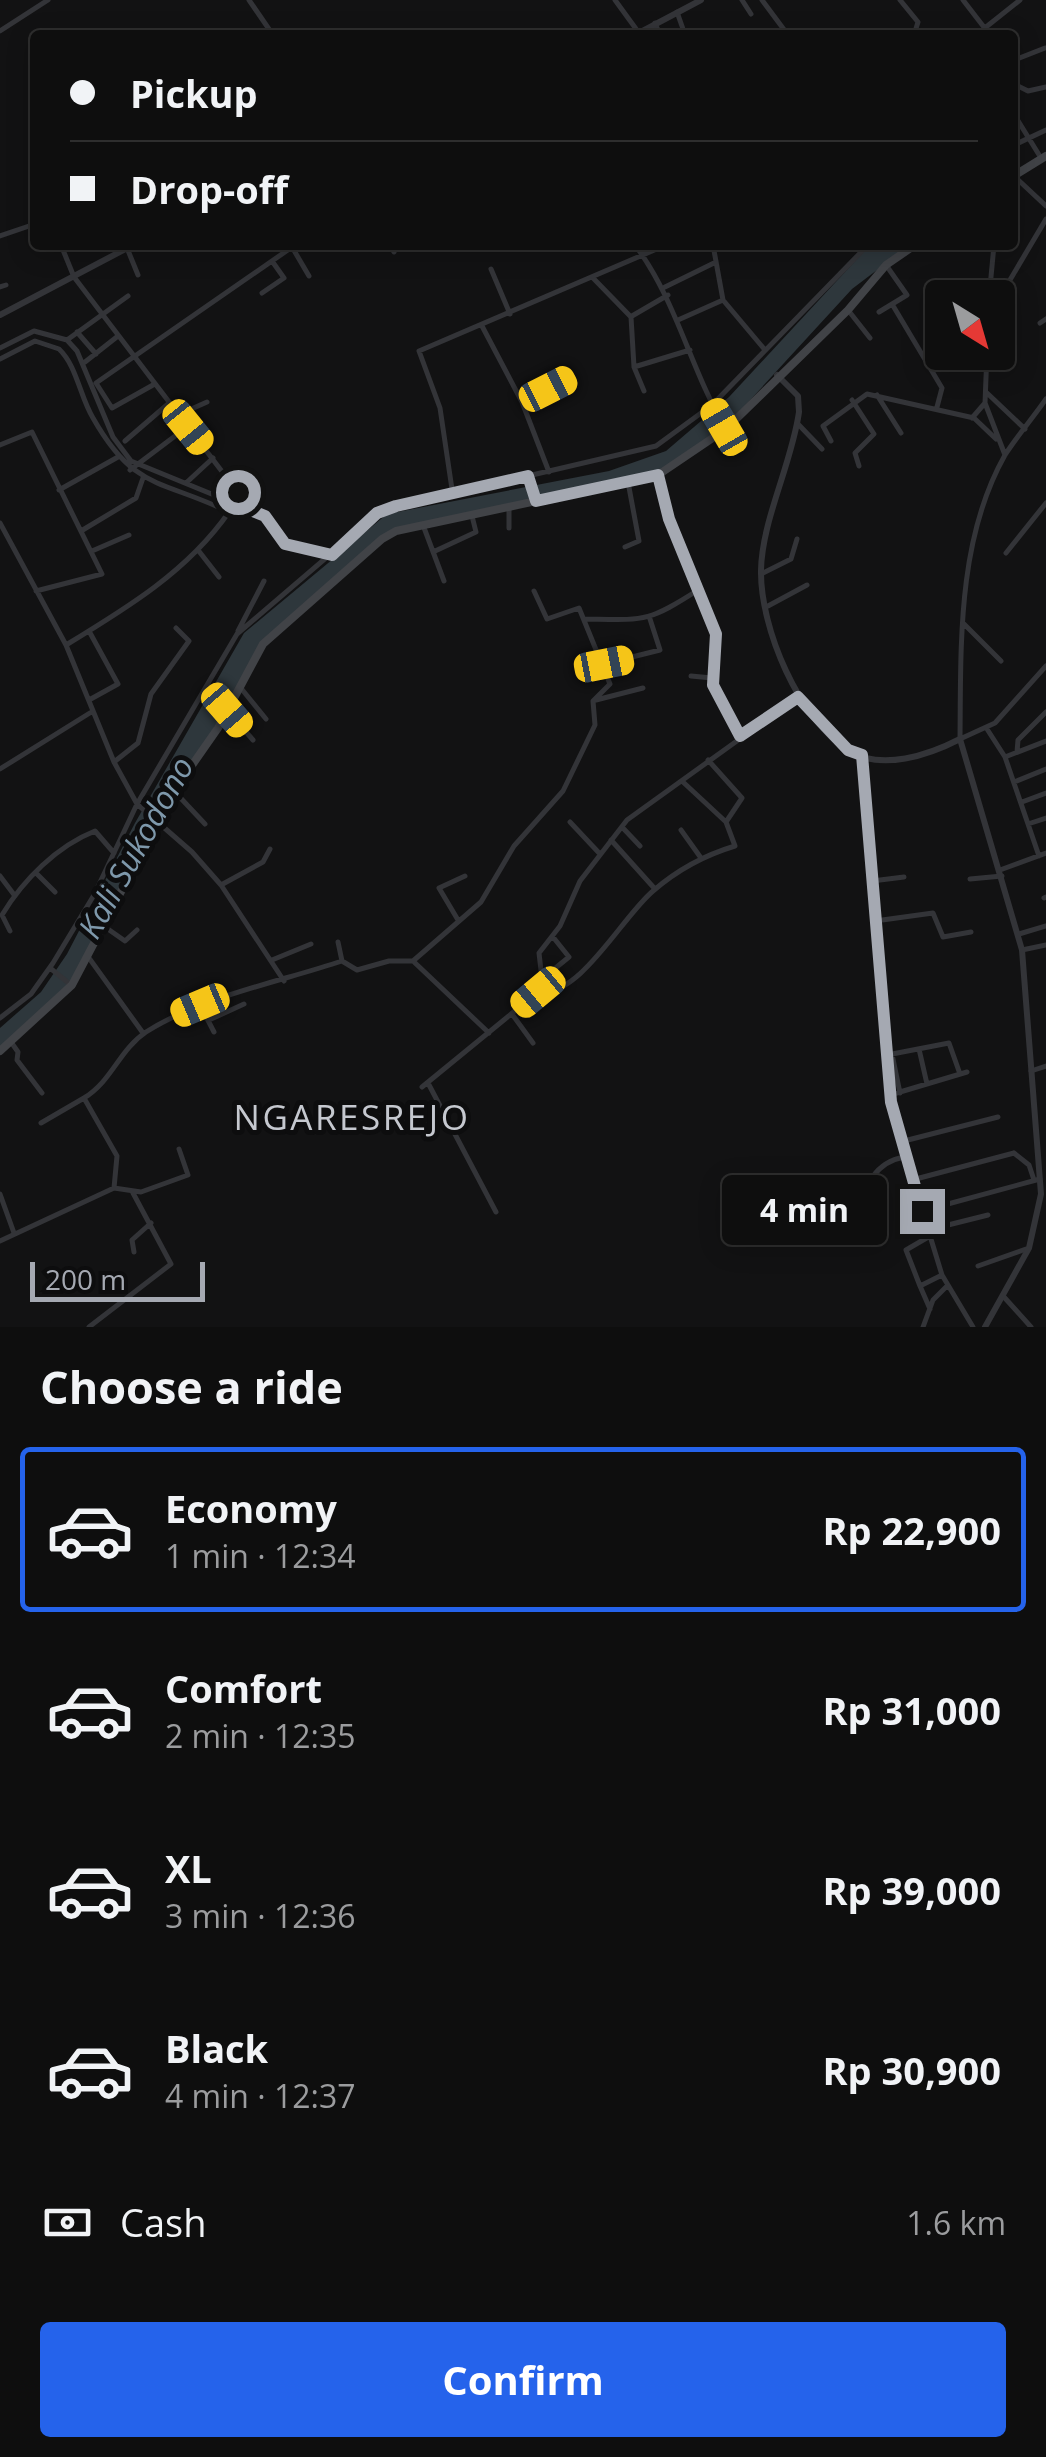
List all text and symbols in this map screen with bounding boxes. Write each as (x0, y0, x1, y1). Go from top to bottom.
text: Pickup (130, 67, 258, 119)
text: Drop-off (130, 163, 288, 215)
north arrow (925, 280, 1015, 370)
map controls (925, 280, 1015, 370)
car (514, 362, 582, 416)
car (157, 394, 219, 460)
car (696, 394, 752, 460)
route start (216, 470, 261, 515)
car (572, 644, 636, 684)
car (196, 678, 258, 742)
water label: Kali Sukodono (67, 748, 203, 946)
car (505, 961, 571, 1023)
car (167, 979, 233, 1031)
district label: NGARESREJO (234, 1093, 470, 1140)
callout: 4 min (722, 1176, 887, 1246)
text: 4 min (760, 1188, 849, 1231)
route end (900, 1189, 945, 1234)
scale bar (30, 1257, 205, 1302)
text: 200 m (45, 1260, 126, 1298)
text: Choose a ride (40, 1356, 343, 1417)
text: Economy (165, 1482, 337, 1534)
icon: car (45, 1485, 135, 1575)
text: Rp 22,900 (823, 1504, 1001, 1556)
text: 1 min · 12:34 (165, 1534, 356, 1577)
text: Comfort (165, 1662, 322, 1714)
icon: car (45, 1665, 135, 1755)
text: Rp 31,000 (823, 1684, 1001, 1736)
text: 2 min · 12:35 (165, 1714, 356, 1757)
text: XL (165, 1842, 212, 1894)
icon: car (45, 1845, 135, 1935)
text: Rp 39,000 (823, 1864, 1001, 1916)
text: 3 min · 12:36 (165, 1894, 356, 1937)
text: Black (165, 2022, 268, 2074)
icon: car (45, 2025, 135, 2115)
text: Rp 30,900 (823, 2044, 1001, 2096)
text: 4 min · 12:37 (165, 2074, 356, 2117)
icon: cash (40, 2195, 95, 2250)
text: Cash (120, 2196, 206, 2248)
text: 1.6 km (906, 2201, 1006, 2244)
button: Confirm (40, 2322, 1006, 2437)

